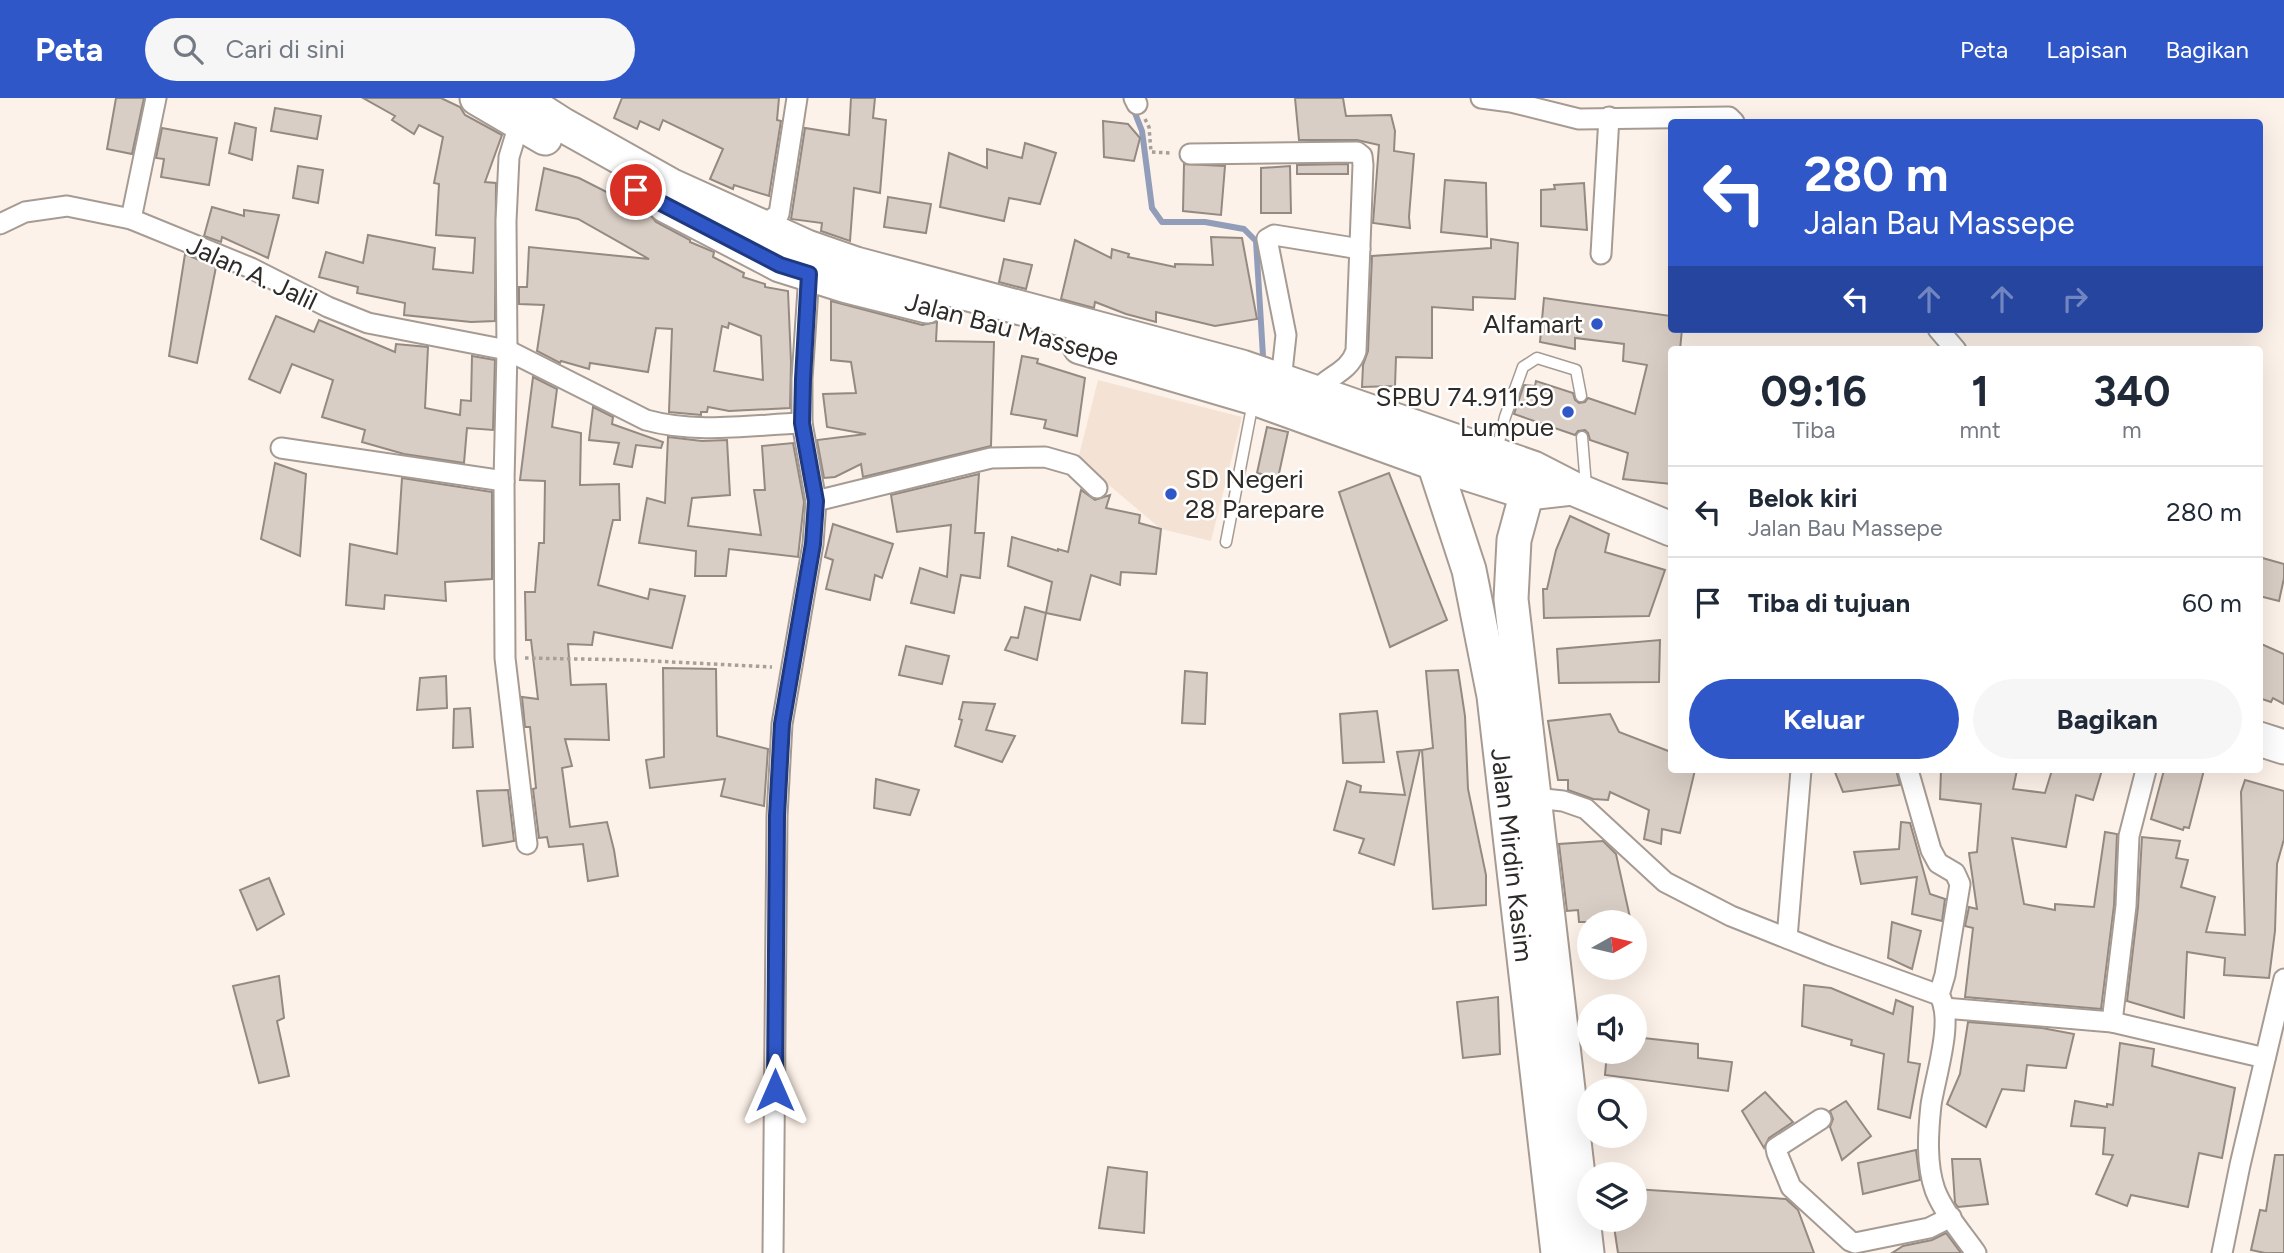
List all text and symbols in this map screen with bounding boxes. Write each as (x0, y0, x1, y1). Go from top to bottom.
search box (145, 18, 635, 81)
text: Peta (35, 30, 103, 69)
icon: search (169, 30, 207, 68)
text: Cari di sini (225, 33, 345, 65)
text: Peta (1960, 35, 2008, 64)
text: Lapisan (2046, 35, 2127, 64)
text: Bagikan (2165, 35, 2249, 64)
text: 280 m (1804, 144, 1949, 203)
icon: left (1689, 147, 1780, 238)
pin (606, 160, 666, 220)
icon: arrive (617, 171, 655, 209)
text: Jalan Bau Massepe (1804, 204, 2075, 242)
street label: Jalan A. Jalil (182, 229, 322, 317)
icon: left (1837, 280, 1875, 318)
icon: ahead (1910, 280, 1948, 318)
icon: ahead (1983, 280, 2021, 318)
icon: right (2056, 280, 2094, 318)
street label: Jalan Bau Massepe (902, 285, 1122, 373)
place label: Alfamart (1483, 308, 1583, 340)
marker: Alfamart (1589, 316, 1605, 332)
text: 09:16 (1761, 366, 1867, 417)
text: 1 (1971, 366, 1989, 417)
text: 340 (2093, 366, 2170, 417)
place label: SPBU 74.911.59 Lumpue (1376, 381, 1554, 443)
marker: SPBU 74.911.59 Lumpue (1560, 404, 1576, 420)
text: Tiba (1792, 416, 1835, 444)
text: mnt (1960, 416, 2001, 444)
text: m (2122, 416, 2142, 444)
place label: SD Negeri 28 Parepare (1185, 463, 1325, 525)
text: Belok kiri (1748, 482, 1857, 514)
marker: SD Negeri 28 Parepare (1163, 486, 1179, 502)
icon: left (1689, 493, 1727, 531)
text: 280 m (2166, 496, 2242, 528)
text: Jalan Bau Massepe (1748, 514, 1943, 542)
icon: arrive (1689, 584, 1727, 622)
text: Tiba di tujuan (1748, 587, 1910, 619)
text: 60 m (2182, 587, 2242, 619)
button: Keluar (1689, 679, 1959, 759)
button: Bagikan (1973, 679, 2242, 759)
street label: Jalan Mirdin Kasim (1484, 746, 1540, 964)
north arrow (1577, 910, 1647, 980)
map controls (1577, 910, 1647, 1232)
button: sound (1577, 994, 1647, 1064)
position arrow (738, 1053, 812, 1127)
button: search (1577, 1078, 1647, 1148)
button: layers (1577, 1162, 1647, 1232)

